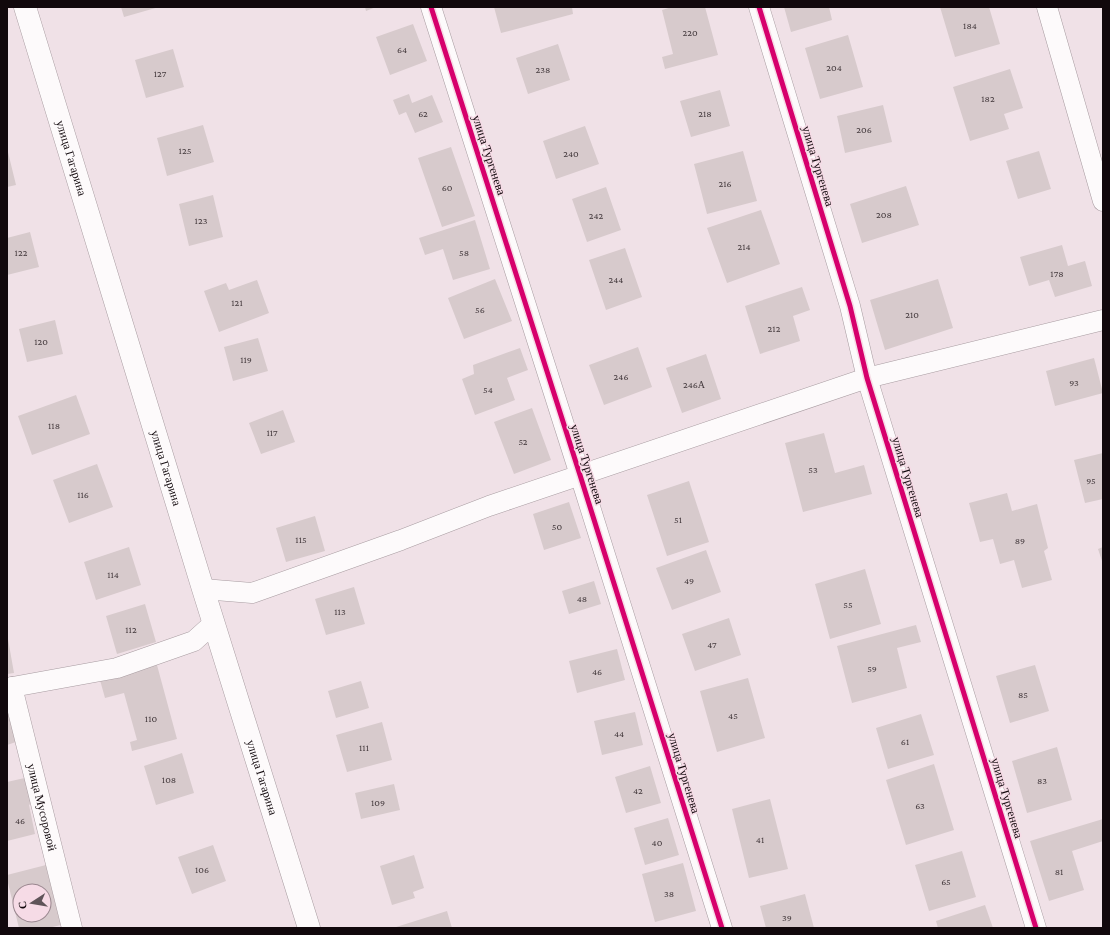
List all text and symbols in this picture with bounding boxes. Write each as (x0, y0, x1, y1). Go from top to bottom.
house number: 184 (963, 20, 977, 31)
house number: 220 (682, 27, 698, 38)
house number: 64 (397, 44, 407, 55)
house number: 204 (826, 62, 842, 73)
house number: 238 (536, 64, 550, 75)
house number: 127 (154, 68, 167, 79)
house number: 182 (981, 93, 995, 104)
house number: 62 (418, 108, 428, 119)
house number: 218 (698, 108, 712, 119)
street label: улица Тургенева (469, 113, 509, 197)
street label: улица Гагарина (53, 119, 90, 198)
street label: улица Тургенева (799, 124, 837, 209)
house number: 206 (856, 124, 872, 135)
house number: 125 (179, 145, 192, 156)
house number: 240 (563, 148, 579, 159)
house number: 216 (718, 178, 732, 189)
house number: 60 (442, 182, 453, 193)
house number: 208 (876, 209, 892, 220)
house number: 242 (589, 210, 604, 221)
house number: 123 (195, 215, 208, 226)
house number: 214 (737, 241, 751, 252)
house number: 122 (15, 247, 28, 258)
house number: 58 (459, 247, 469, 258)
house number: 178 (1050, 268, 1064, 279)
house number: 244 (609, 274, 623, 285)
house number: 121 (231, 297, 243, 308)
house number: 56 (475, 304, 485, 315)
house number: 210 (905, 309, 919, 320)
house number: 212 (768, 323, 781, 334)
house number: 120 (34, 336, 48, 347)
house number: 119 (240, 354, 252, 365)
house number: 246 (614, 371, 628, 382)
house number: 93 (1069, 377, 1079, 388)
house number: 246А (683, 379, 706, 390)
house number: 54 (483, 384, 493, 395)
house number: 118 (48, 420, 60, 431)
street label: улица Тургенева (567, 422, 607, 506)
house number: 117 (266, 427, 278, 438)
street label: улица Гагарина (148, 428, 184, 508)
street label: улица Тургенева (889, 435, 927, 520)
house number: 52 (518, 436, 528, 447)
house number: 53 (808, 464, 818, 475)
house number: 95 (1086, 475, 1096, 486)
house number: 116 (77, 489, 89, 500)
house number: 51 (674, 514, 682, 525)
house number: 50 (552, 521, 563, 532)
house number: 115 (295, 534, 307, 545)
house number: 89 (1015, 535, 1025, 546)
house number: 114 (107, 569, 119, 580)
house number: 49 (684, 575, 694, 586)
house number: 48 (577, 593, 587, 604)
house number: 55 (843, 599, 853, 610)
house number: 113 (334, 606, 346, 617)
house number: 112 (125, 624, 137, 635)
house number: 47 (707, 639, 717, 650)
house number: 59 (867, 663, 877, 674)
house number: 46 (592, 666, 602, 677)
house number: 85 (1018, 689, 1028, 700)
house number: 45 (728, 710, 738, 721)
house number: 110 (145, 713, 157, 724)
house number: 44 (614, 728, 624, 739)
street label: улица Тургенева (665, 731, 703, 816)
house number: 61 (901, 736, 909, 747)
street label: улица Гагарина (244, 738, 280, 817)
house number: 111 (359, 742, 369, 753)
street label: улица Тургенева (988, 756, 1026, 841)
street label: улица Мусоровой (24, 762, 60, 853)
house number: 108 (162, 774, 176, 785)
house number: 83 (1037, 775, 1047, 786)
house number: 42 (633, 785, 643, 796)
house number: 109 (371, 797, 385, 808)
house number: 63 (915, 800, 925, 811)
house number: 46 (15, 815, 25, 826)
house number: 41 (756, 834, 764, 845)
house number: 40 (652, 837, 663, 848)
house number: 106 (195, 864, 209, 875)
house number: 81 (1055, 866, 1063, 877)
house number: 65 (941, 876, 951, 887)
north arrow (12, 883, 52, 923)
house number: 38 (664, 888, 674, 899)
text: С (16, 900, 29, 910)
house number: 39 (782, 912, 792, 923)

